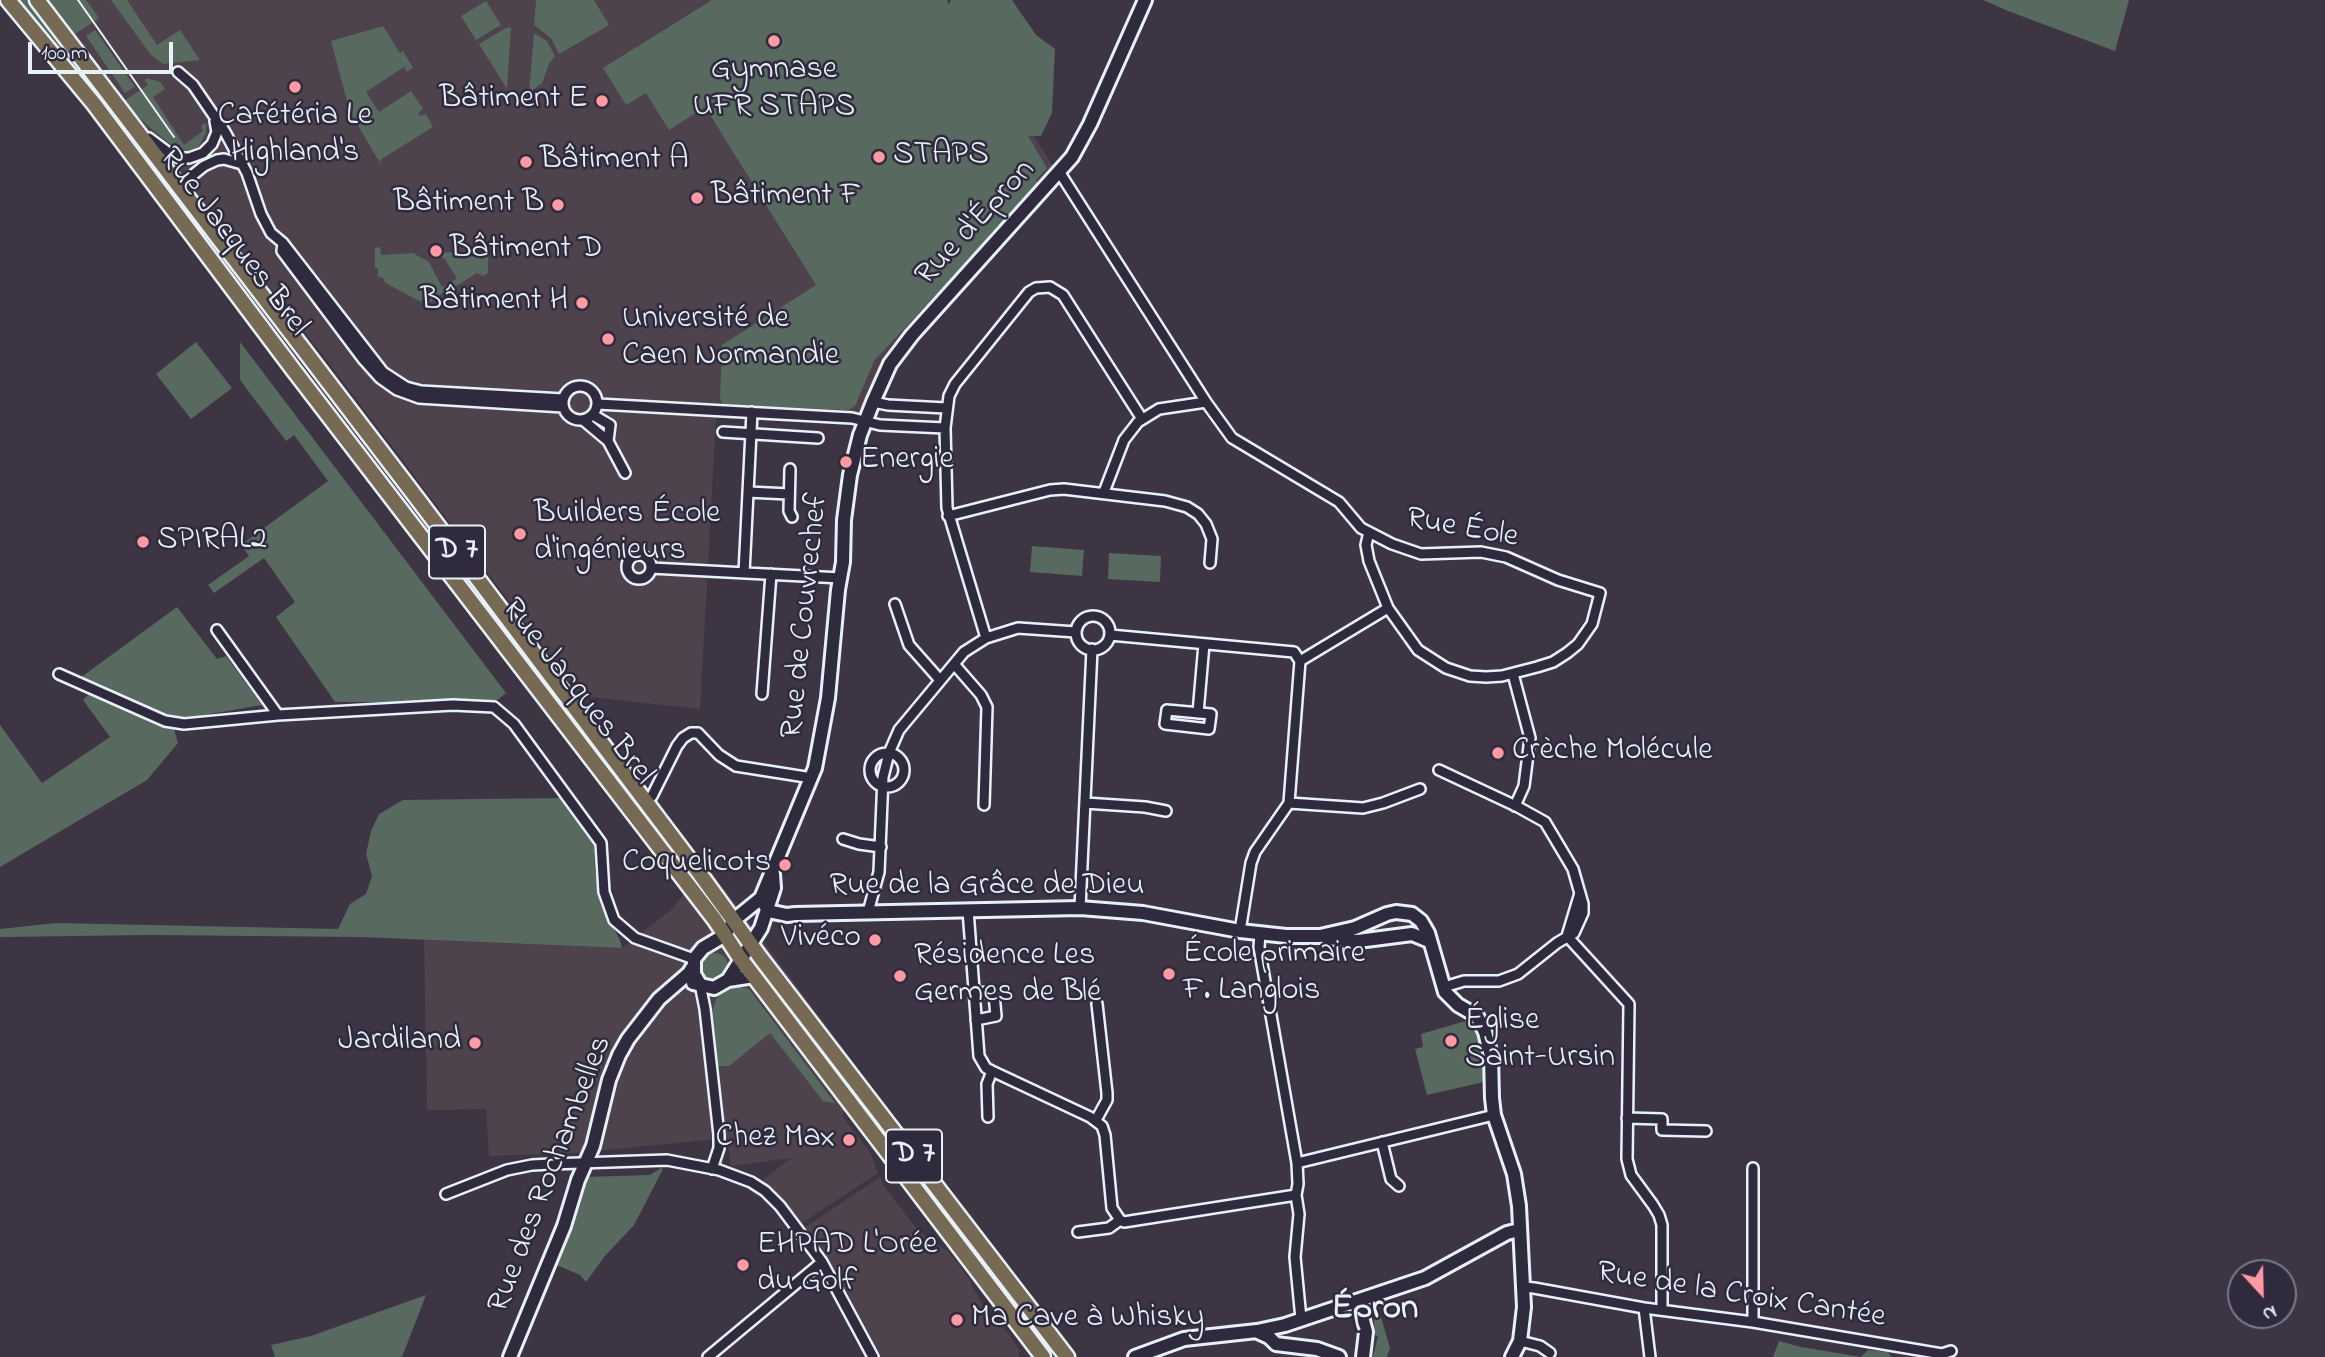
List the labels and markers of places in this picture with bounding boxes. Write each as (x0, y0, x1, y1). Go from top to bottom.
marker: Gymnase UFR STAPS (766, 33, 782, 49)
place label: Gymnase UFR STAPS (693, 53, 855, 128)
marker: Cafétéria Le Highland's (287, 79, 303, 95)
place label: Bâtiment E (440, 82, 588, 120)
marker: Bâtiment E (594, 93, 610, 109)
place label: Cafétéria Le Highland's (218, 99, 372, 174)
place label: STAPS (893, 138, 989, 176)
place label: Bâtiment A (540, 143, 689, 181)
marker: STAPS (871, 149, 887, 165)
marker: Bâtiment A (518, 154, 534, 170)
place label: Bâtiment F (711, 179, 861, 217)
place label: Bâtiment B (393, 186, 544, 224)
marker: Bâtiment F (689, 190, 705, 206)
marker: Bâtiment B (550, 197, 566, 213)
place label: Bâtiment D (450, 232, 603, 270)
marker: Bâtiment D (428, 243, 444, 259)
place label: Bâtiment H (420, 284, 568, 322)
marker: Bâtiment H (574, 295, 590, 311)
place label: Université de Caen Normandie (622, 302, 839, 377)
marker: Université de Caen Normandie (600, 331, 616, 347)
place label: Energie (860, 443, 954, 481)
marker: Energie (838, 454, 854, 470)
place label: Builders École d'ingénieurs (534, 497, 720, 572)
place label: SPIRAL2 (157, 523, 267, 561)
marker: Builders École d'ingénieurs (512, 526, 528, 542)
marker: SPIRAL2 (135, 534, 151, 550)
place label: Crèche Molécule (1512, 734, 1713, 772)
marker: Crèche Molécule (1490, 745, 1506, 761)
place label: Coquelicots (622, 846, 771, 884)
marker: Coquelicots (777, 857, 793, 873)
place label: Vivéco (781, 921, 861, 959)
marker: Vivéco (867, 932, 883, 948)
place label: École primaire F. Langlois (1183, 937, 1365, 1012)
place label: Résidence Les Germes de Blé (914, 939, 1101, 1014)
marker: École primaire F. Langlois (1161, 966, 1177, 982)
marker: Résidence Les Germes de Blé (892, 968, 908, 984)
place label: Église Saint-Ursin (1465, 1004, 1615, 1079)
place label: Jardiland (338, 1024, 461, 1062)
marker: Église Saint-Ursin (1443, 1033, 1459, 1049)
marker: Jardiland (467, 1035, 483, 1051)
place label: Chez Max (715, 1121, 835, 1159)
marker: Chez Max (841, 1132, 857, 1148)
place label: EHPAD L'Orée du Golf (757, 1228, 938, 1303)
marker: EHPAD L'Orée du Golf (735, 1257, 751, 1273)
place label: Ma Cave à Whisky (971, 1301, 1204, 1339)
marker: Ma Cave à Whisky (949, 1312, 965, 1328)

